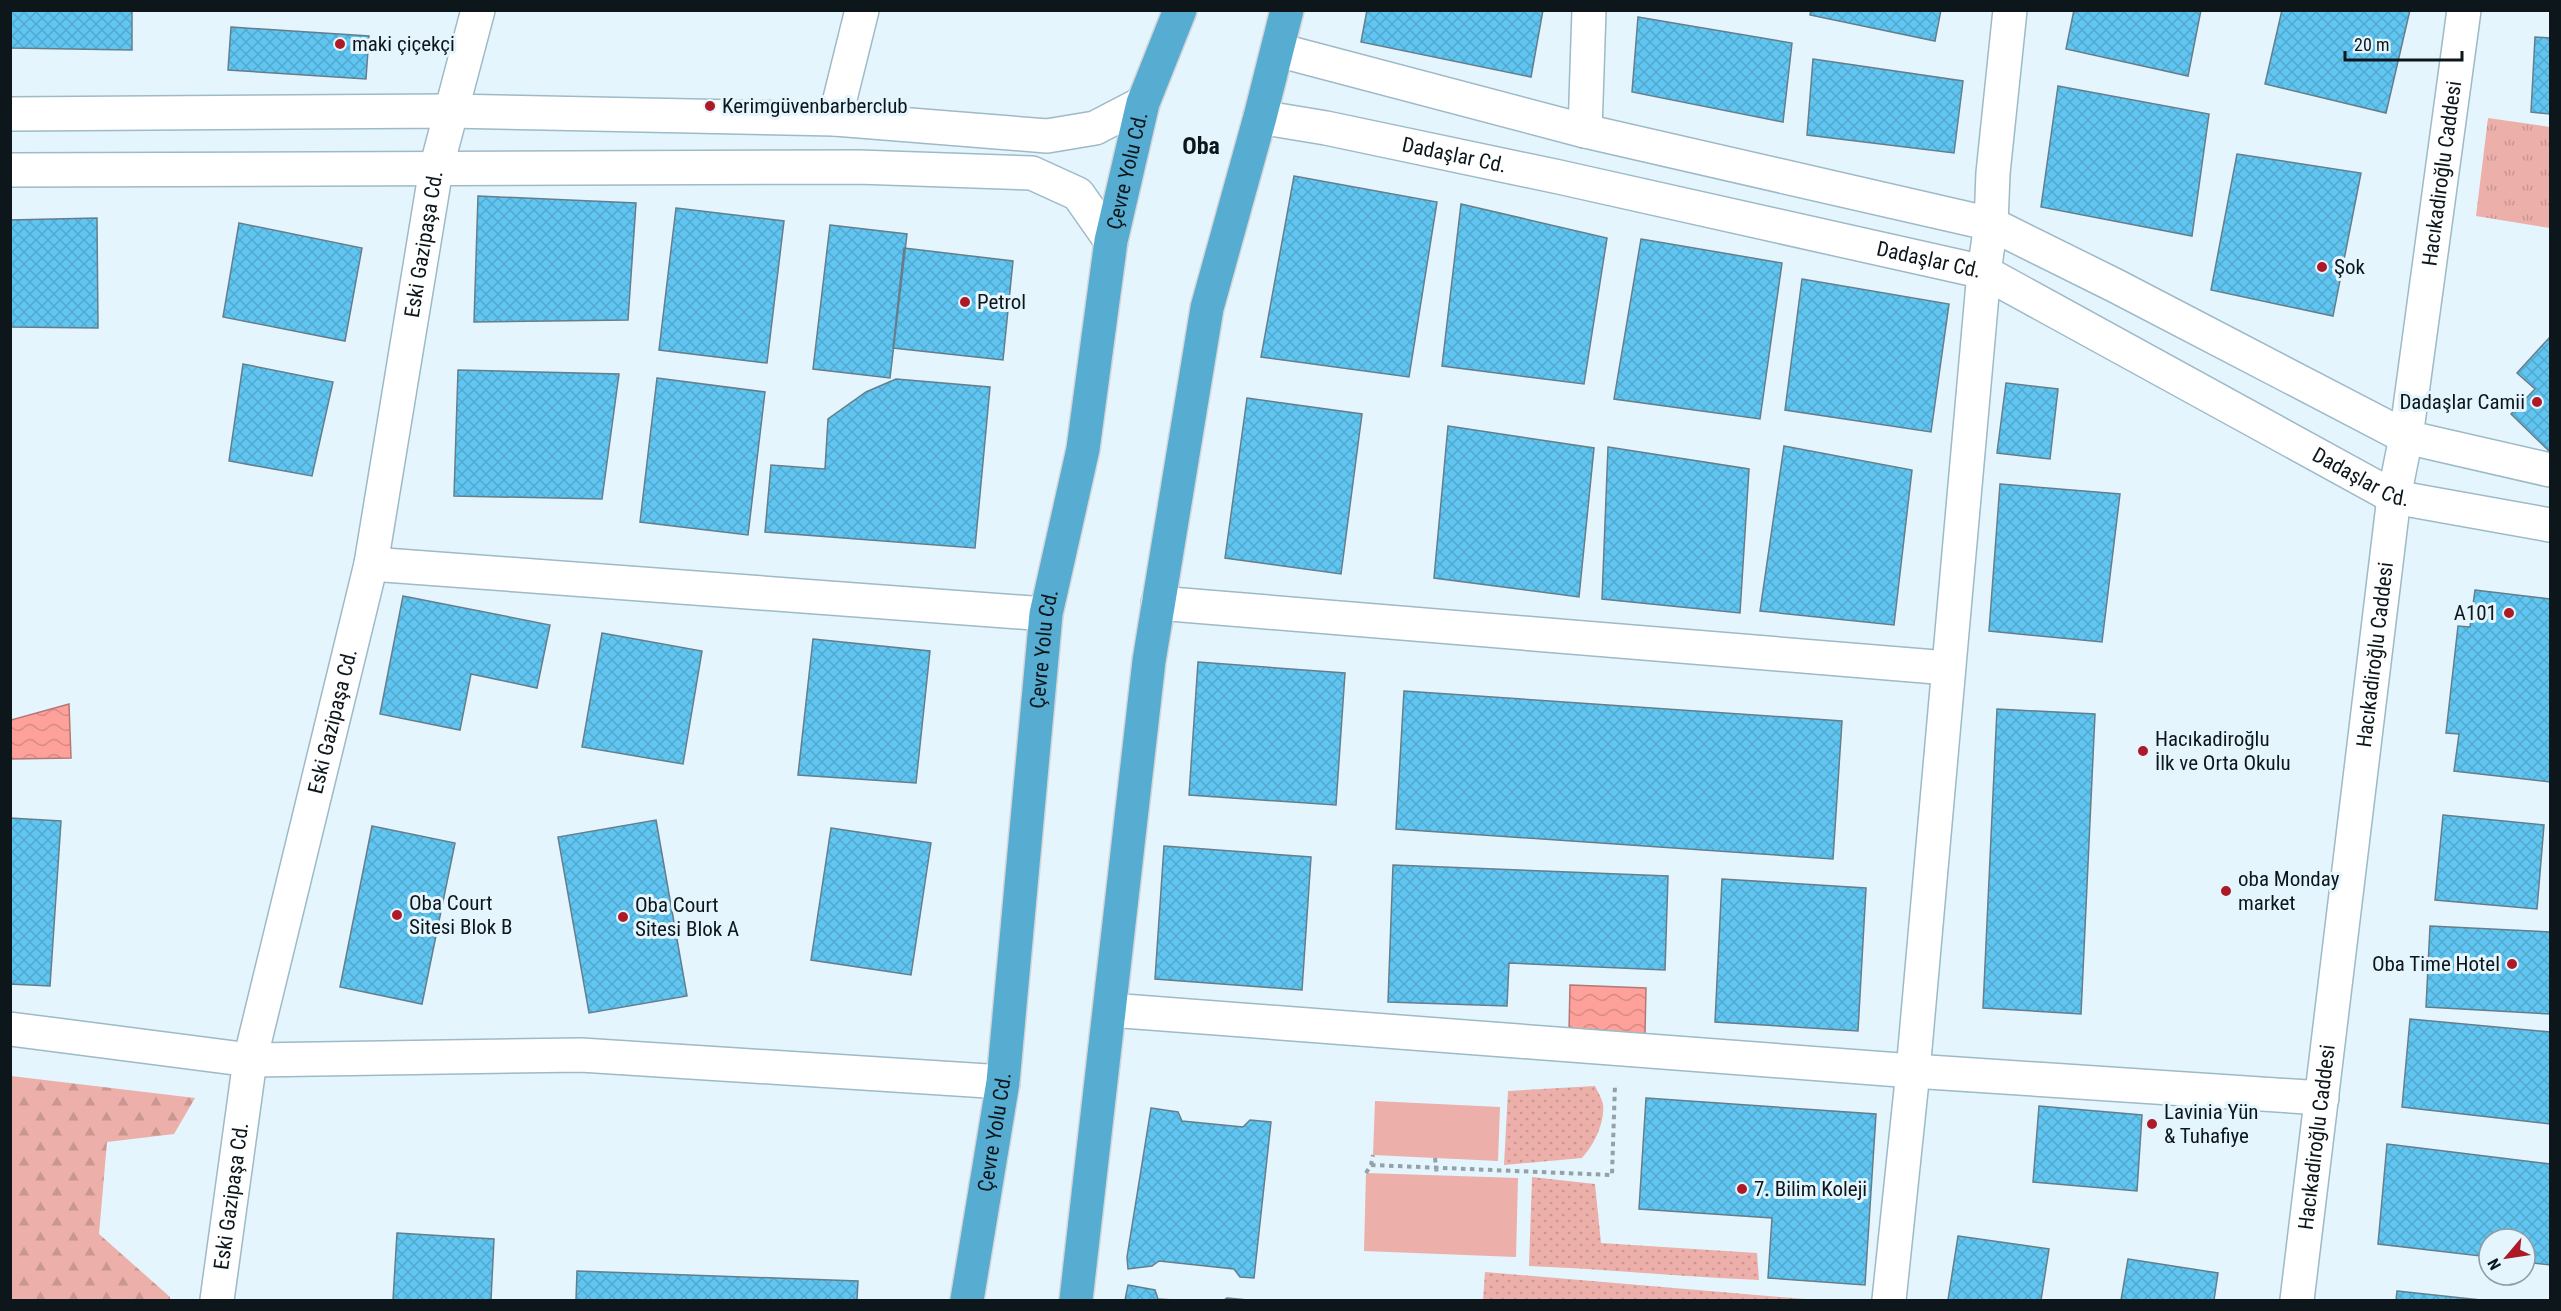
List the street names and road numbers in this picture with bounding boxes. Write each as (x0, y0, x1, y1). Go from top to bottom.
street label: Hacıkadiroğlu Caddesi (2417, 79, 2466, 267)
street label: Çevre Yolu Cd. (1102, 110, 1153, 232)
street label: Dadaşlar Cd. (1400, 132, 1509, 178)
street label: Eski Gazipaşa Cd. (400, 169, 448, 319)
street label: Dadaşlar Cd. (1874, 236, 1983, 283)
street label: Dadaşlar Cd. (2308, 443, 2411, 511)
street label: Hacıkadiroğlu Caddesi (2352, 561, 2398, 749)
street label: Çevre Yolu Cd. (1025, 587, 1063, 710)
street label: Eski Gazipaşa Cd. (303, 646, 362, 796)
street label: Hacıkadiroğlu Caddesi (2294, 1043, 2340, 1231)
street label: Çevre Yolu Cd. (973, 1072, 1016, 1193)
street label: Eski Gazipaşa Cd. (209, 1121, 253, 1271)

